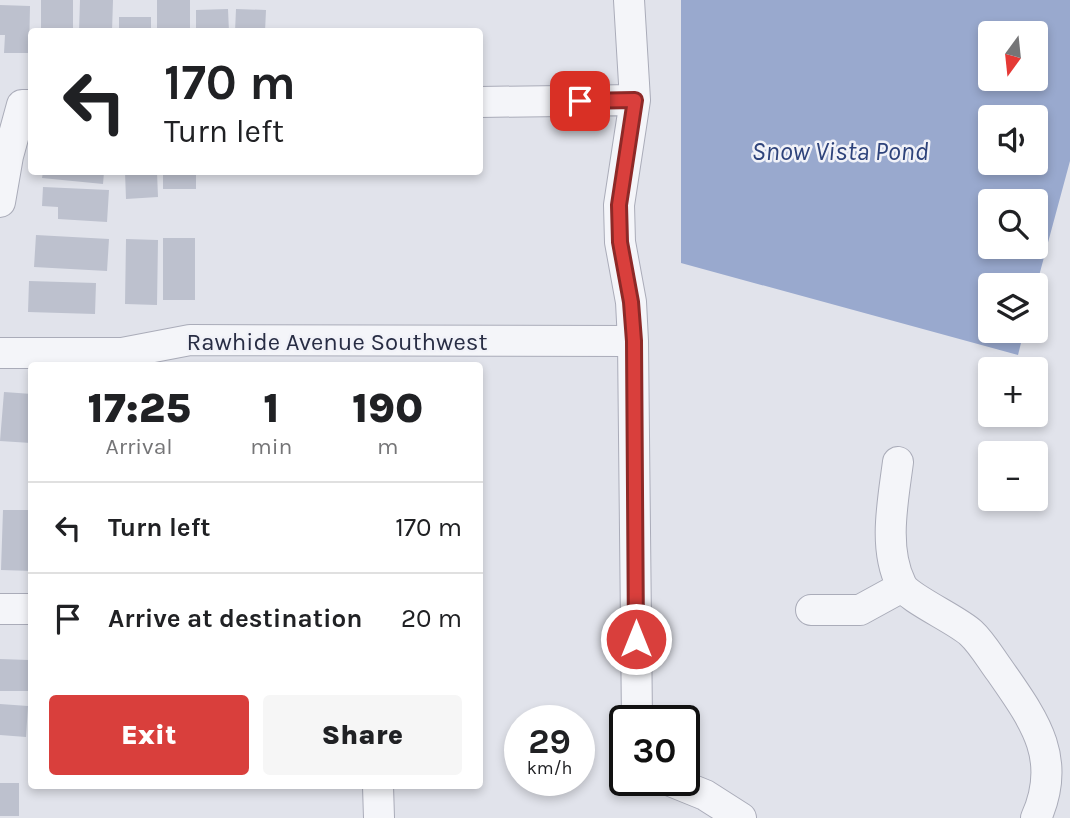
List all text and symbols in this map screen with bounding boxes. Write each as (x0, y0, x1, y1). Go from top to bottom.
north arrow (978, 21, 1048, 91)
map controls (978, 21, 1048, 511)
text: 170 m (164, 54, 296, 111)
icon: left (49, 56, 140, 147)
pin (550, 71, 610, 131)
icon: arrive (561, 82, 599, 120)
button: sound (978, 105, 1048, 175)
text: Turn left (164, 113, 284, 150)
water label: Snow Vista Pond (751, 136, 929, 167)
button: search (978, 189, 1048, 259)
button: layers (978, 273, 1048, 343)
street label: Rawhide Avenue Southwest (187, 328, 487, 356)
button: + (978, 357, 1048, 427)
text: 17:25 (88, 383, 191, 433)
text: 1 (263, 383, 279, 433)
text: 190 (352, 383, 423, 433)
text: Arrival (105, 433, 173, 460)
text: min (250, 433, 292, 460)
text: m (377, 433, 398, 460)
button: − (978, 441, 1048, 511)
icon: left (49, 509, 87, 547)
text: Turn left (108, 512, 210, 543)
text: 170 m (395, 512, 462, 543)
icon: arrive (49, 600, 87, 638)
position arrow (599, 602, 673, 676)
text: Arrive at destination (108, 603, 362, 634)
text: 20 m (401, 603, 462, 634)
button: Exit (49, 695, 249, 775)
button: Share (263, 695, 462, 775)
speed limit sign: 30 (609, 705, 700, 796)
text: 29 (528, 721, 571, 762)
text: km/h (527, 757, 572, 779)

